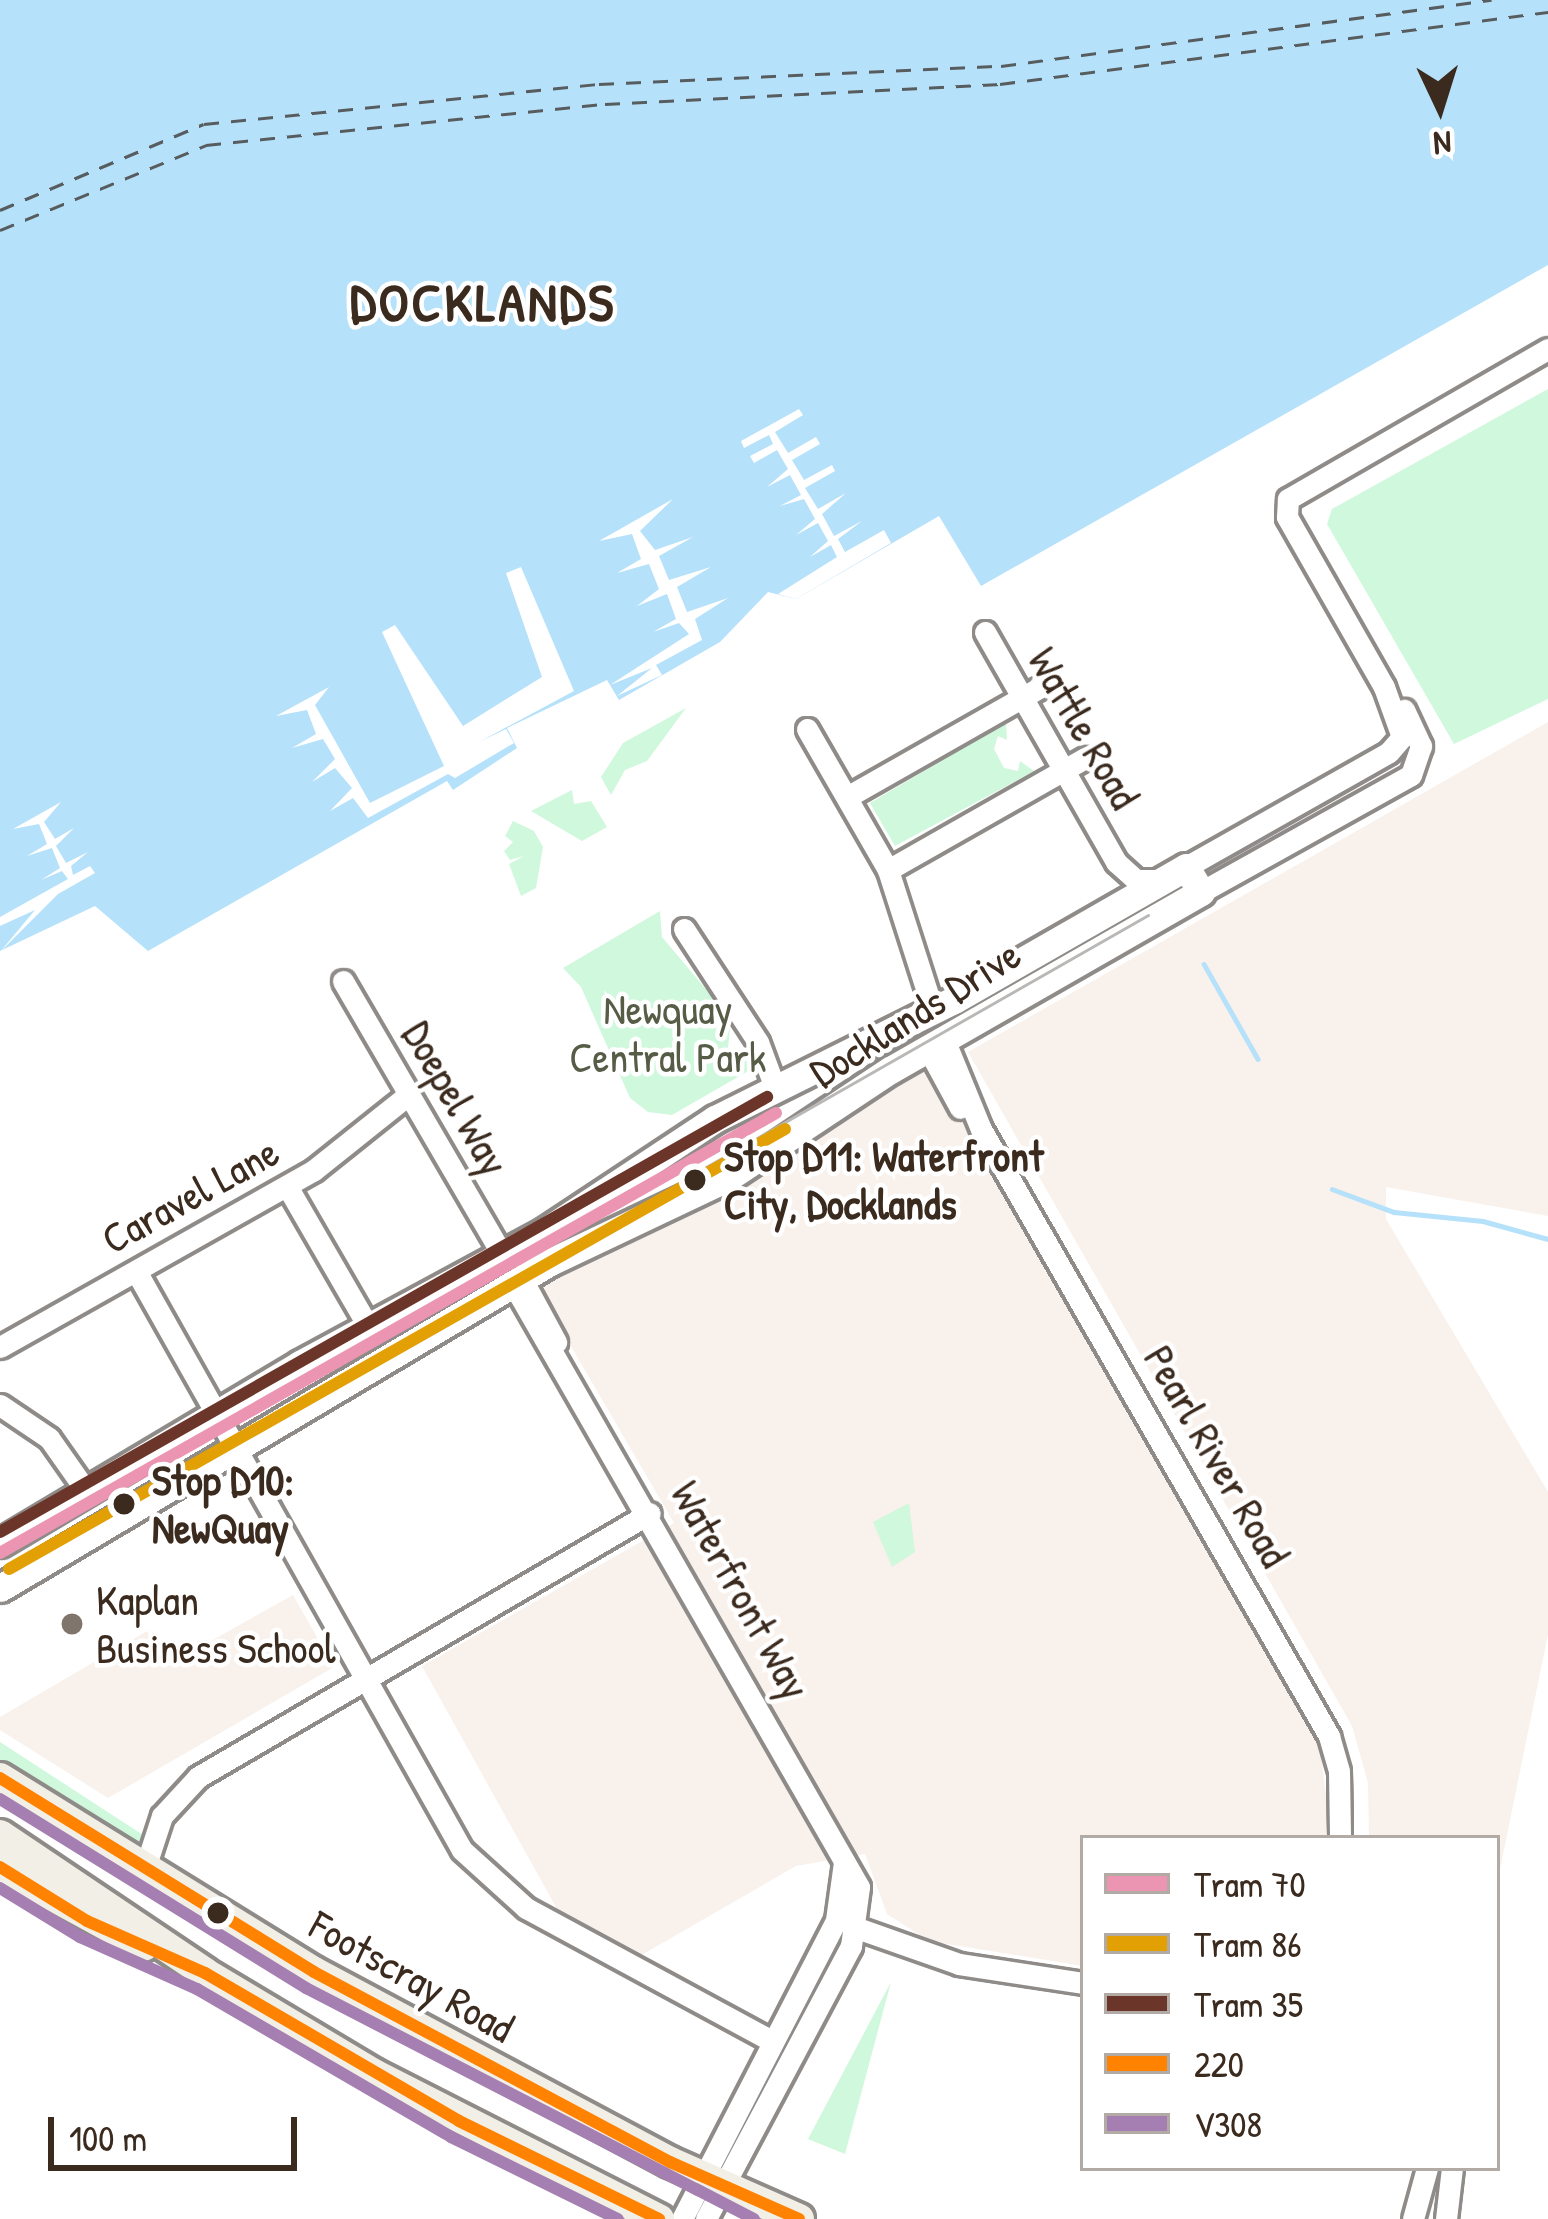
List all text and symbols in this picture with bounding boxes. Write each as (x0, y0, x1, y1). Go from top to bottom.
north arrow (1380, 48, 1500, 168)
text: N (1432, 121, 1453, 166)
district label: DOCKLANDS (350, 270, 616, 334)
street label: Wattle Road (1018, 638, 1150, 818)
street label: Docklands Drive (801, 928, 1029, 1098)
park label: Newquay Central Park (570, 984, 766, 1082)
street label: Doepel Way (392, 1012, 520, 1184)
street label: Caravel Lane (93, 1126, 287, 1264)
place label: Stop D11: Waterfront City, Docklands (724, 1131, 1043, 1230)
marker: Stop D11: Waterfront City, Docklands (678, 1163, 712, 1197)
street label: Pearl River Road (1133, 1336, 1301, 1576)
place label: Stop D10: NewQuay (152, 1455, 294, 1553)
street label: Waterfront Way (661, 1472, 821, 1708)
marker: Stop D10: NewQuay (107, 1487, 141, 1521)
place label: Kaplan Business School (96, 1575, 336, 1674)
marker: Kaplan Business School (59, 1611, 85, 1637)
legend (1080, 1835, 1500, 2171)
text: Tram 70 (1194, 1859, 1306, 1908)
street label: Footscray Road (301, 1899, 523, 2053)
unlabelled marker (207, 1902, 229, 1924)
text: Tram 86 (1194, 1919, 1302, 1968)
text: Tram 35 (1194, 1979, 1303, 2028)
text: 220 (1194, 2039, 1244, 2088)
scale bar (54, 2093, 303, 2167)
text: V308 (1194, 2099, 1262, 2148)
text: 100 m (69, 2113, 147, 2162)

